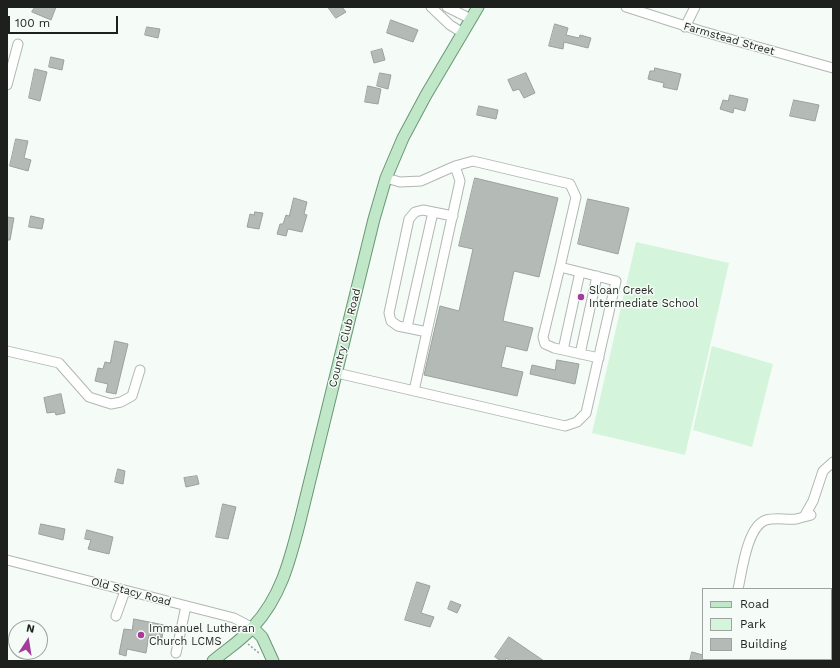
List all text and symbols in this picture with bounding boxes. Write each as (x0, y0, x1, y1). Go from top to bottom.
scale bar (10, 8, 120, 34)
text: 100 m (15, 16, 50, 30)
street label: Farmstead Street (682, 20, 776, 58)
place label: Sloan Creek Intermediate School (589, 284, 698, 310)
street label: Country Club Road (326, 287, 364, 389)
marker: Sloan Creek Intermediate School (576, 292, 586, 302)
street label: Old Stacy Road (90, 575, 172, 609)
legend (702, 588, 832, 660)
text: Road (740, 597, 769, 611)
text: Park (740, 617, 766, 631)
north arrow (8, 620, 48, 660)
text: N (25, 622, 36, 636)
place label: Immanuel Lutheran Church LCMS (149, 622, 255, 648)
marker: Immanuel Lutheran Church LCMS (136, 630, 146, 640)
text: Building (740, 637, 787, 651)

